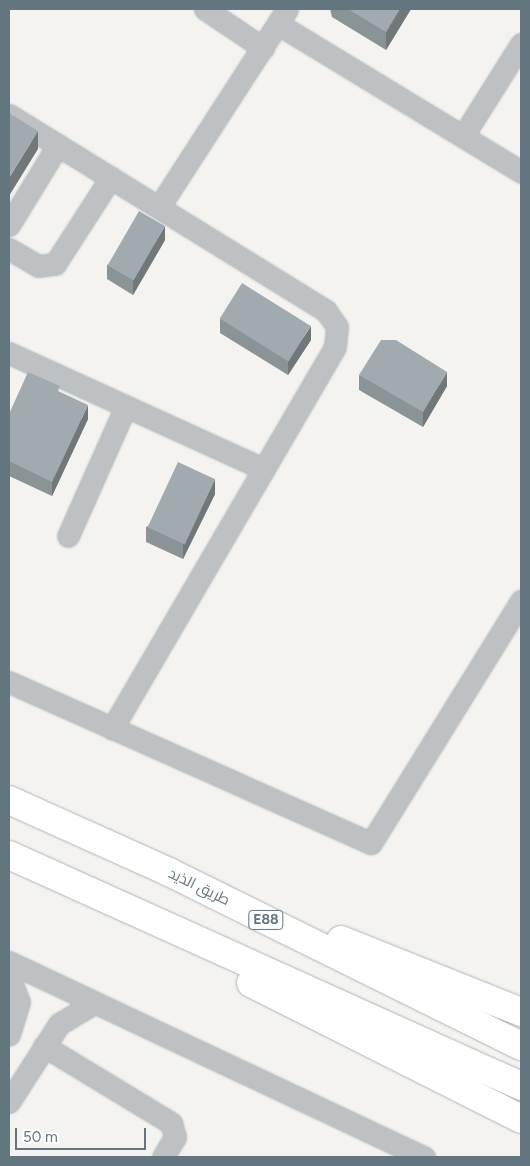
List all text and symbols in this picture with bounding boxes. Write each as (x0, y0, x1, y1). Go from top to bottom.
street label: طريق الذيد (165, 864, 233, 910)
road number: E88 (247, 908, 285, 932)
scale bar (18, 1118, 149, 1150)
text: 50 m (23, 1128, 58, 1146)

